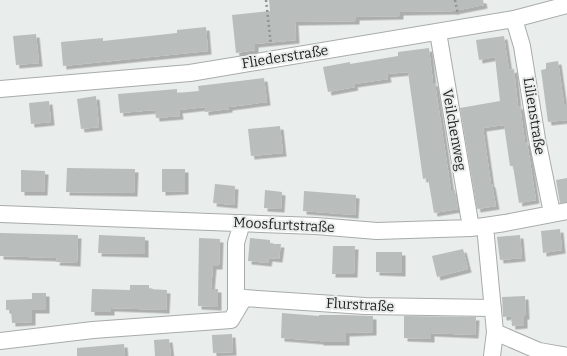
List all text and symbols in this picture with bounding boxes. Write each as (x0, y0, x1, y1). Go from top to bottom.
street label: Fliederstraße (241, 42, 329, 72)
street label: Lilienstraße (519, 76, 549, 156)
street label: Veilchenweg (438, 88, 470, 172)
street label: Moosfurtstraße (233, 214, 335, 236)
street label: Flurstraße (326, 295, 394, 315)

